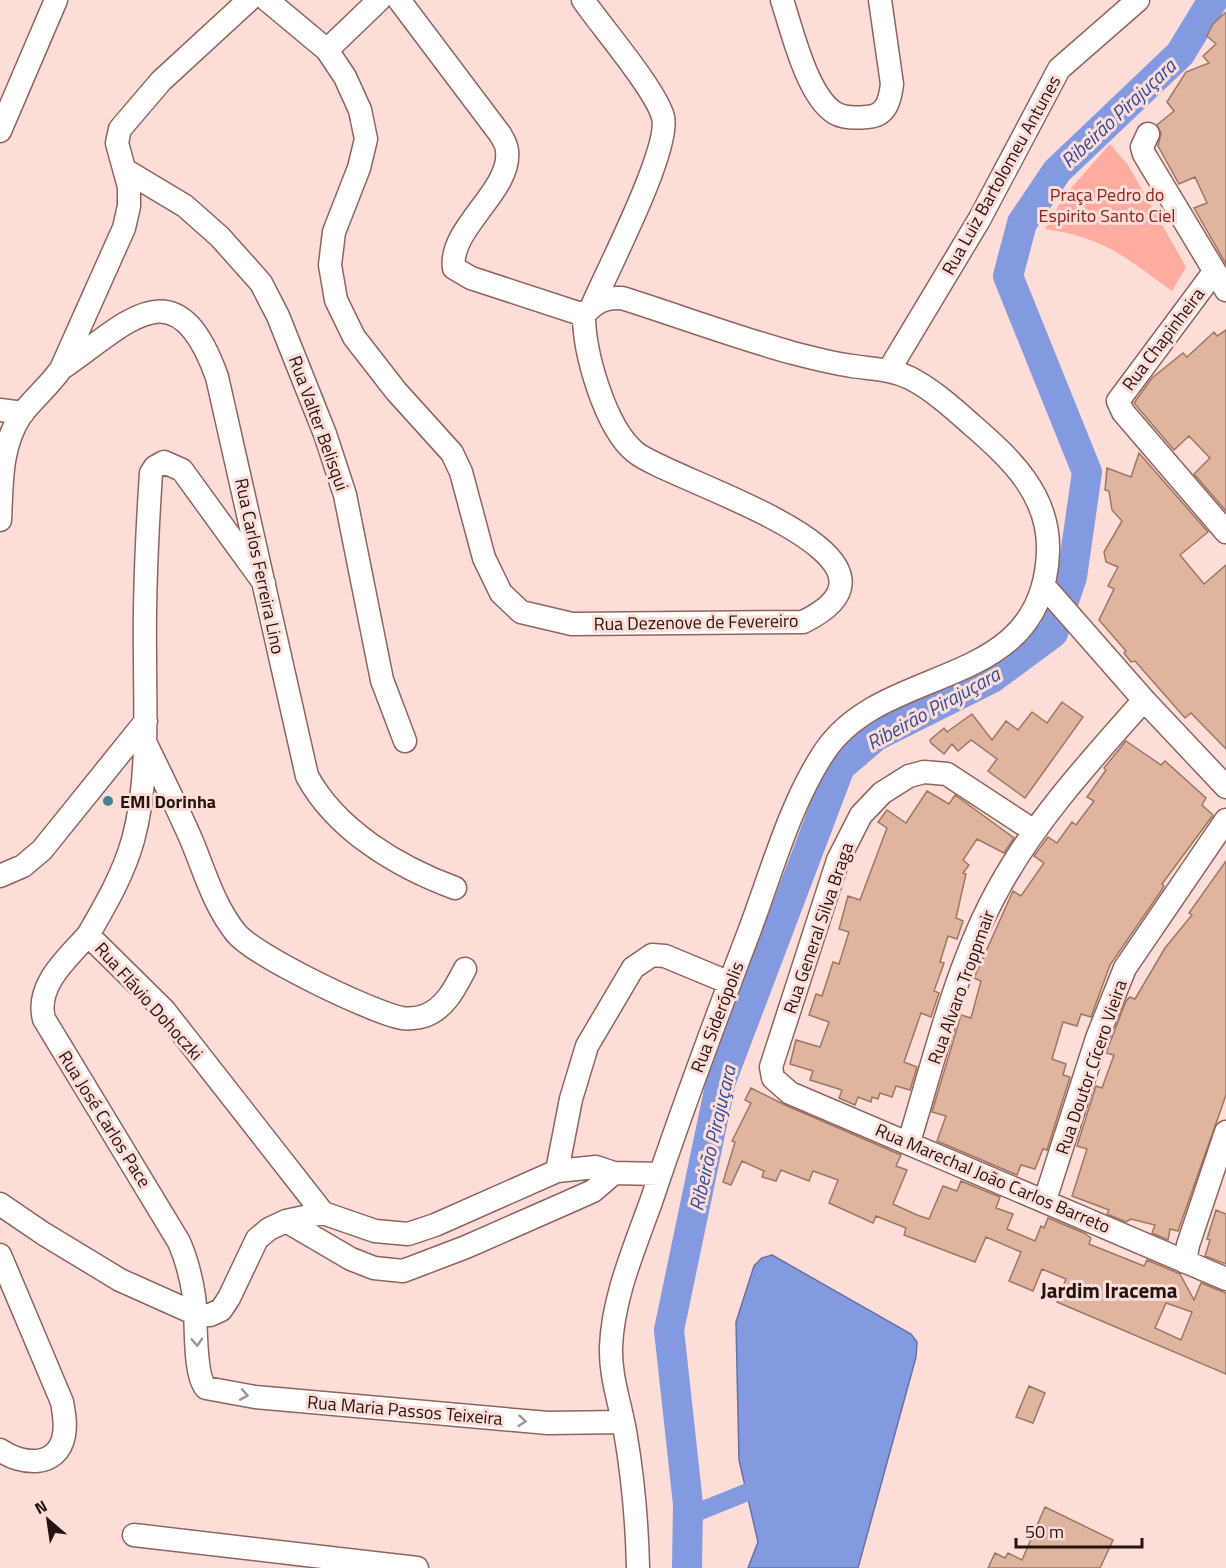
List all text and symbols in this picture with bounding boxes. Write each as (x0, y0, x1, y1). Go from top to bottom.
water label: Ribeirão Pirajuçara (1053, 50, 1184, 175)
street label: Rua Luiz Bartolomeu Antunes (935, 70, 1067, 280)
park label: Praça Pedro do Espirito Santo Ciel (1039, 181, 1175, 229)
street label: Rua Chapinheira (1115, 282, 1211, 396)
street label: Rua Valter Belisqui (282, 352, 356, 494)
street label: Rua Carlos Ferreira Lino (228, 476, 292, 656)
street label: Rua Dezenove de Fevereiro (593, 607, 799, 637)
water label: Ribeirão Pirajuçara (861, 658, 1006, 758)
place label: EMI Dorinha (120, 788, 216, 815)
marker: EMI Dorinha (101, 794, 115, 808)
street label: Rua General Silva Braga (776, 839, 860, 1017)
street label: Rua Alvaro Troppmair (921, 906, 1001, 1068)
street label: Rua Flávio Dohoczki (88, 936, 210, 1066)
street label: Rua Siderópolis (683, 958, 751, 1076)
street label: Rua Doutor Cícero Vieira (1048, 976, 1134, 1158)
street label: Rua José Carlos Pace (52, 1045, 158, 1193)
water label: Ribeirão Pirajuçara (680, 1061, 744, 1214)
street label: Rua Marechal João Carlos Barreto (871, 1116, 1115, 1240)
district label: Jardim Iracema (1041, 1274, 1178, 1306)
one-way arrow (191, 1338, 204, 1347)
one-way arrow (239, 1388, 249, 1401)
street label: Rua Maria Passos Teixeira (306, 1388, 504, 1432)
one-way arrow (518, 1414, 527, 1427)
north arrow (18, 1490, 78, 1550)
text: N (30, 1494, 51, 1520)
scale bar (1016, 1511, 1142, 1549)
text: 50 m (1025, 1518, 1064, 1545)

